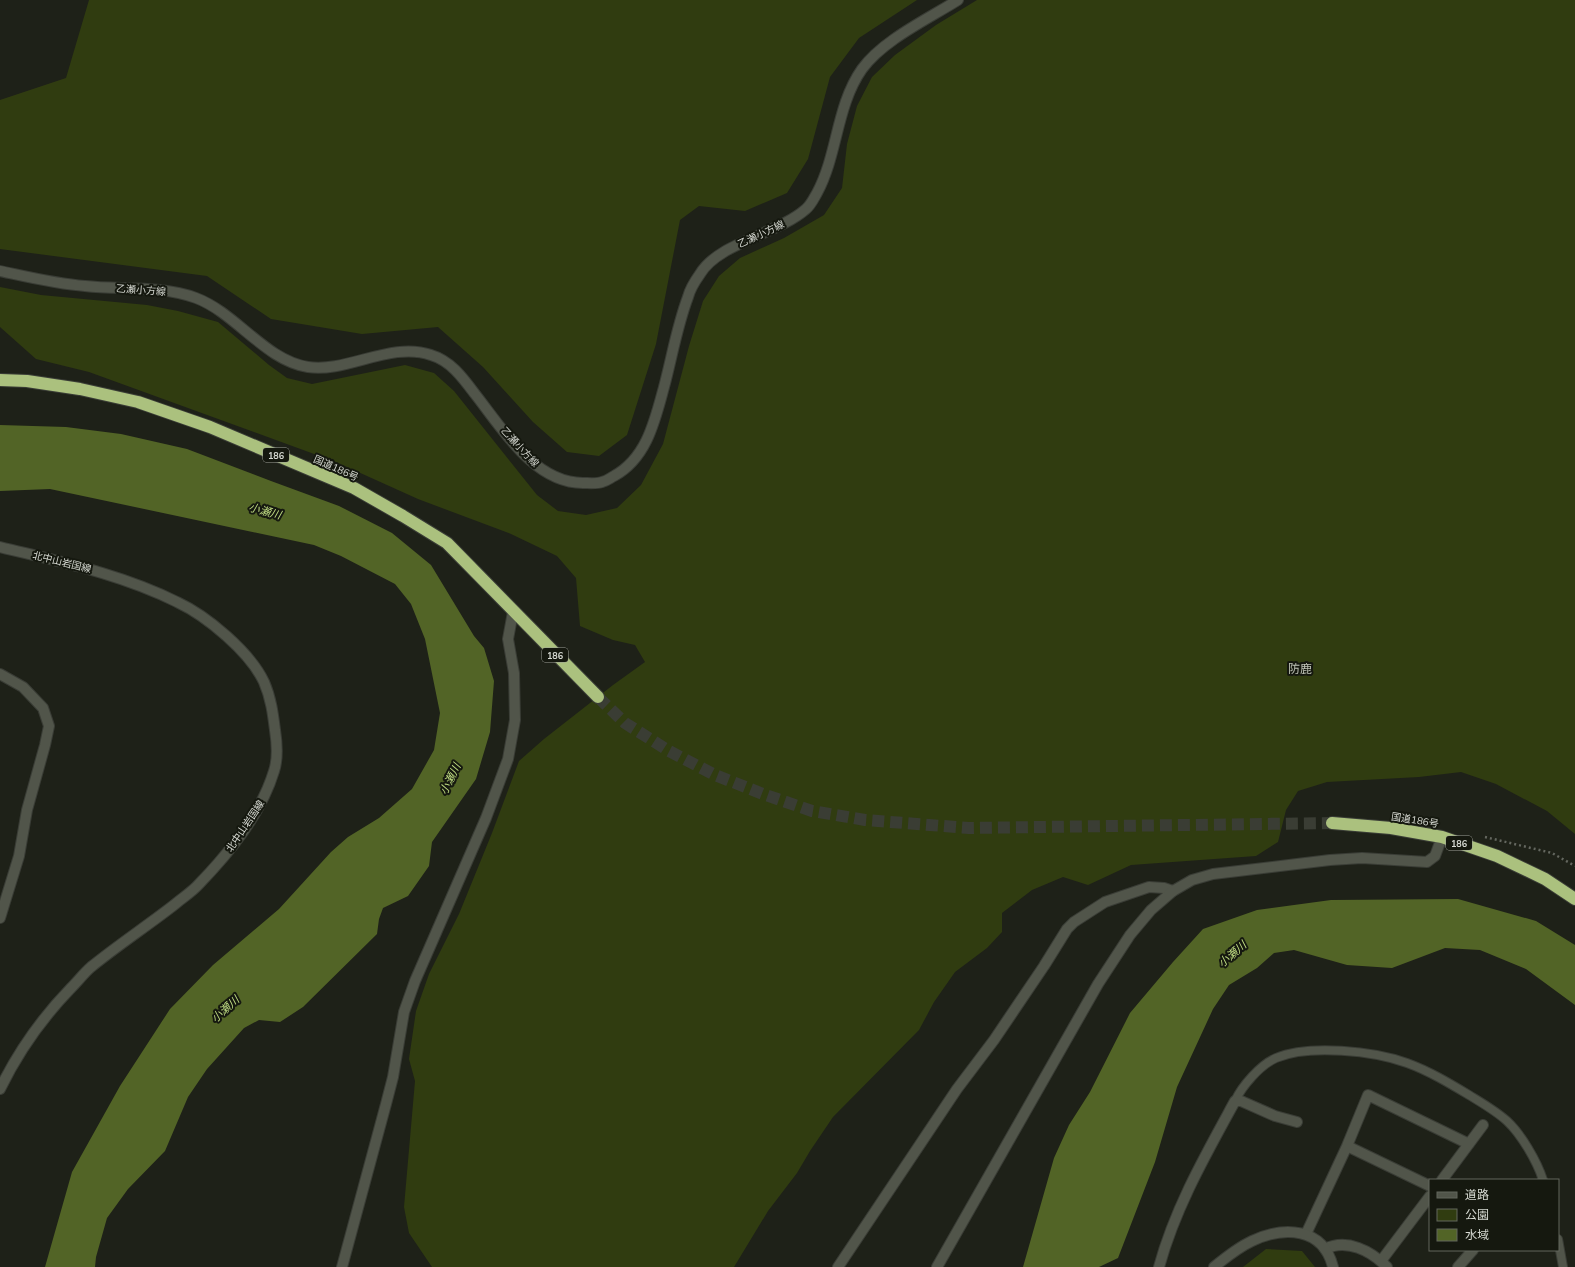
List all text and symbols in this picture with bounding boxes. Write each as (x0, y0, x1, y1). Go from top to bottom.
street label: 乙瀬小方線 (736, 218, 786, 250)
street label: 乙瀬小方線 (116, 282, 166, 298)
street label: 乙瀬小方線 (498, 424, 542, 470)
road number: 186 (263, 448, 289, 462)
street label: 国道186号 (311, 452, 361, 484)
water label: 小瀬川 (247, 500, 284, 522)
street label: 北中山岩国線 (31, 548, 93, 576)
road number: 186 (542, 648, 568, 662)
district label: 防鹿 (1288, 661, 1312, 676)
water label: 小瀬川 (436, 760, 464, 797)
street label: 北中山岩国線 (223, 797, 267, 855)
street label: 国道186号 (1390, 810, 1440, 830)
road number: 186 (1446, 836, 1472, 850)
water label: 小瀬川 (1215, 937, 1250, 970)
water label: 小瀬川 (208, 992, 243, 1025)
legend (1429, 1179, 1559, 1251)
text: 道路 (1465, 1187, 1489, 1202)
text: 公園 (1465, 1207, 1489, 1222)
text: 水域 (1465, 1227, 1489, 1242)

